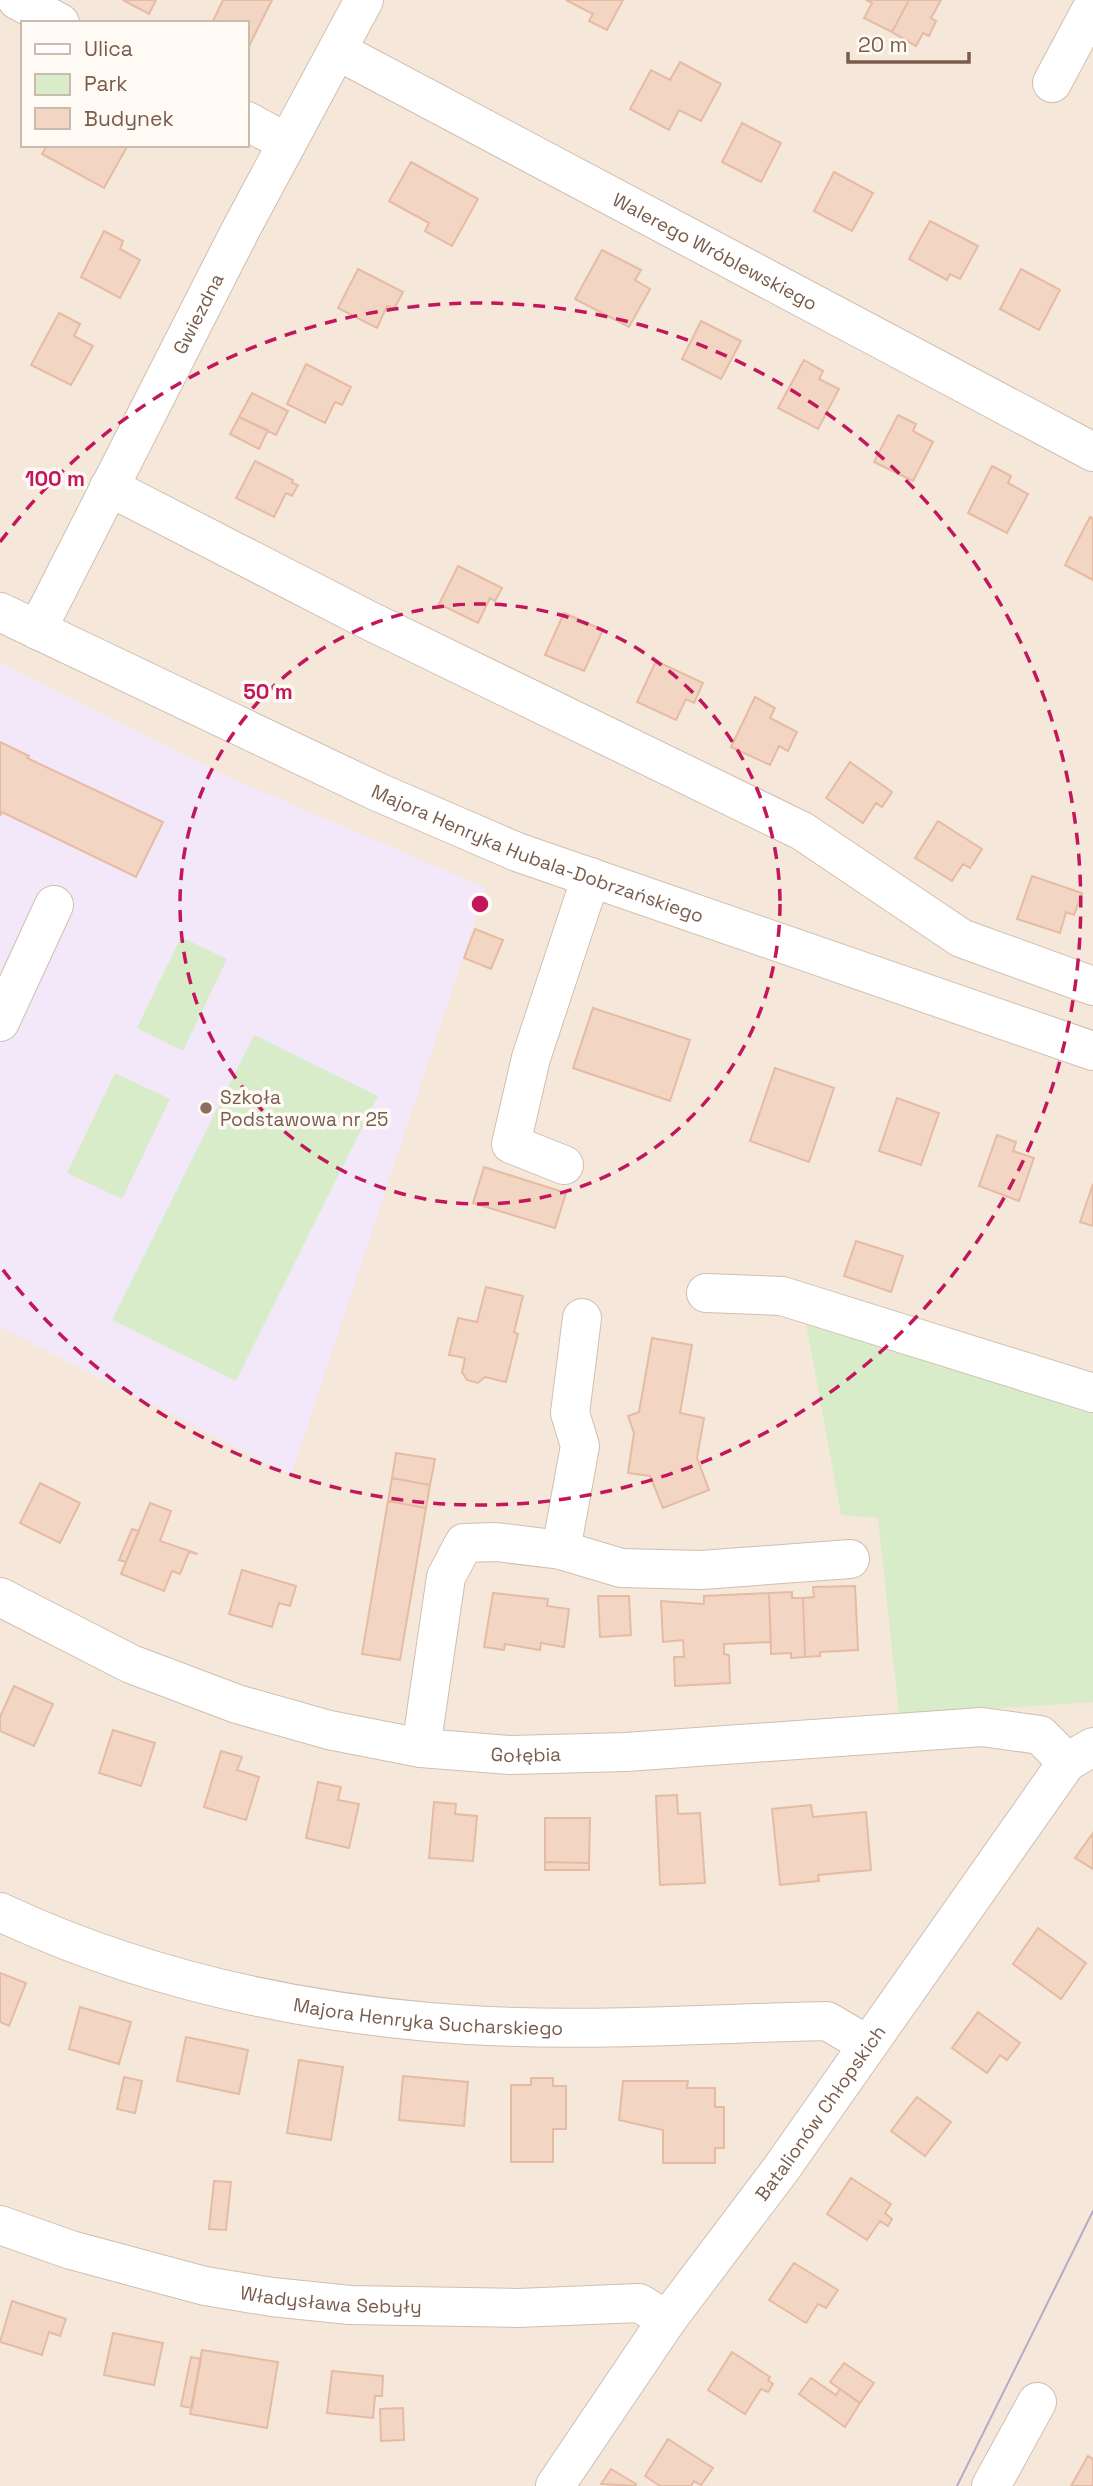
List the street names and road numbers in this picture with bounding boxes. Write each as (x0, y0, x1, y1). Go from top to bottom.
street label: Walerego Wróblewskiego (608, 187, 822, 316)
street label: Gwiezdna (167, 269, 229, 359)
street label: Majora Henryka Hubala-Dobrzańskiego (368, 779, 707, 929)
street label: Gołębia (490, 1742, 562, 1768)
street label: Majora Henryka Sucharskiego (291, 1992, 563, 2041)
street label: Batalionów Chłopskich (750, 2020, 891, 2206)
street label: Władysława Sebyły (238, 2280, 422, 2319)

